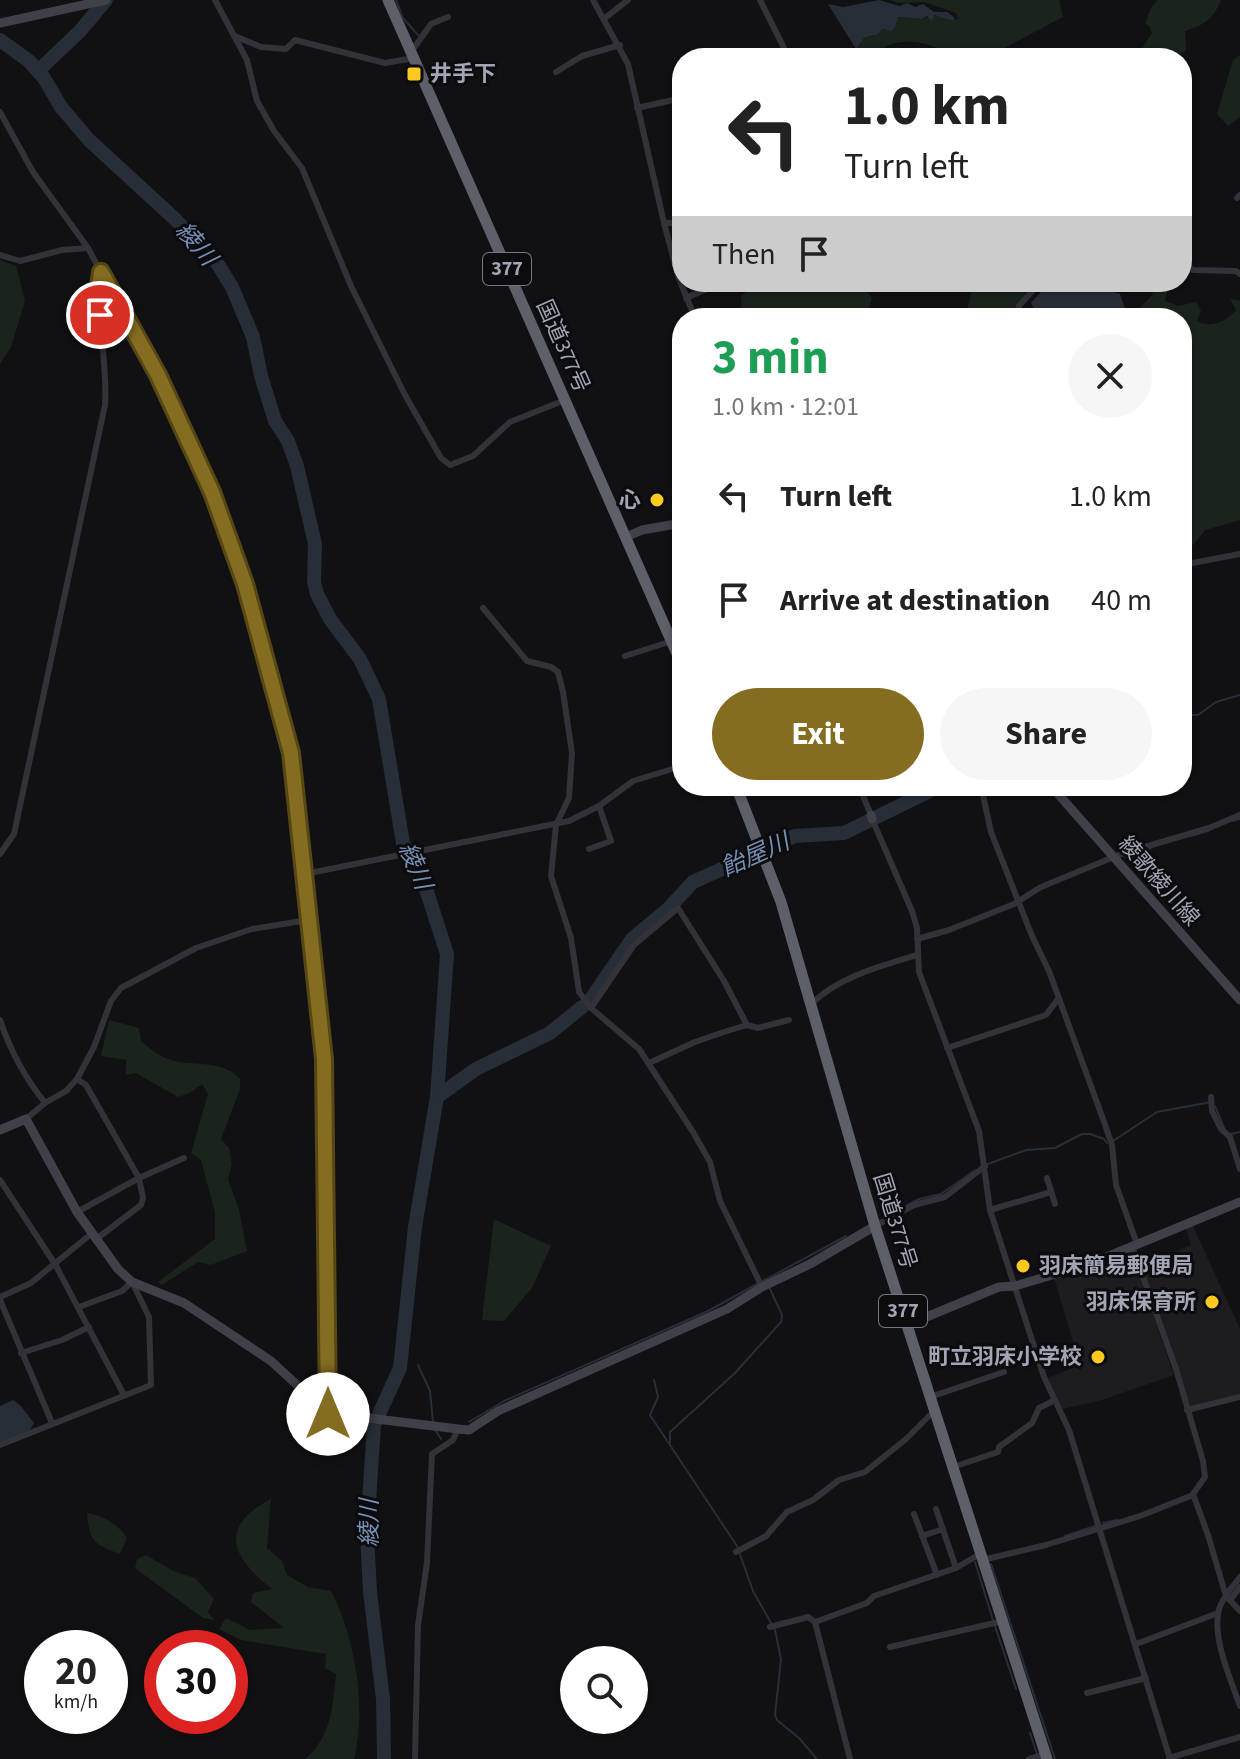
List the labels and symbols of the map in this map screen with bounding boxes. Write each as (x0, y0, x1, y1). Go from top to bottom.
place label: 井手下 (430, 58, 496, 90)
marker: 井手下 (405, 65, 423, 83)
water label: 綾川 (167, 214, 227, 276)
road number: 377 (483, 253, 531, 285)
pin (66, 281, 134, 349)
street label: 国道377号 (528, 294, 598, 398)
place label: 心 (619, 484, 641, 516)
marker: 心 (648, 491, 666, 509)
water label: 飴屋川 (715, 823, 798, 886)
street label: 綾歌綾川線 (1111, 829, 1207, 933)
water label: 綾川 (390, 837, 442, 898)
street label: 国道377号 (865, 1169, 925, 1273)
place label: 羽床簡易郵便局 (1039, 1250, 1193, 1282)
marker: 羽床簡易郵便局 (1014, 1257, 1032, 1275)
place label: 羽床保育所 (1086, 1286, 1196, 1318)
marker: 羽床保育所 (1203, 1293, 1221, 1311)
road number: 377 (879, 1295, 927, 1327)
place label: 町立羽床小学校 (928, 1341, 1082, 1373)
marker: 町立羽床小学校 (1089, 1348, 1107, 1366)
position arrow (286, 1372, 370, 1456)
water label: 綾川 (352, 1496, 387, 1547)
speed limit sign: 30 (144, 1630, 248, 1734)

